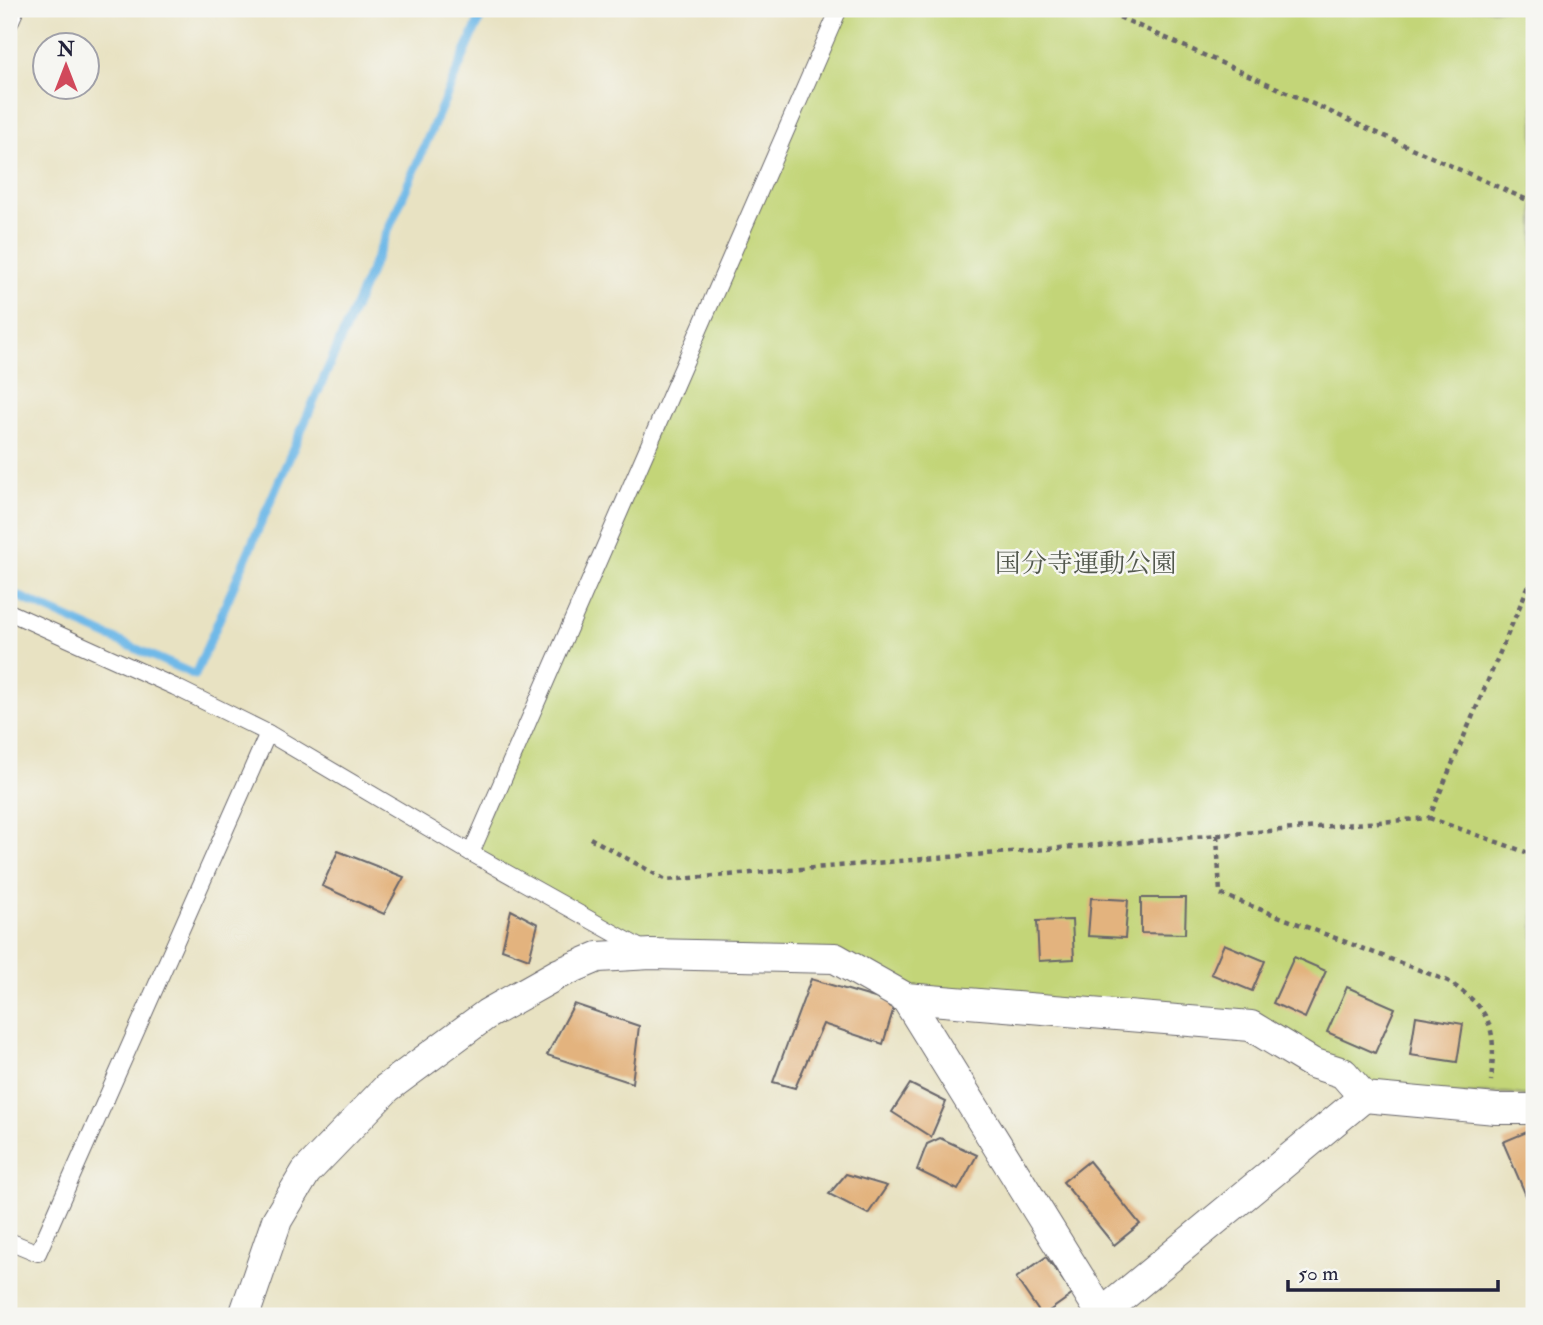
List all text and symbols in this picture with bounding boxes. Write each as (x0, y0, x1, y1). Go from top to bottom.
north arrow (32, 32, 102, 102)
text: N (56, 38, 75, 62)
park label: 国分寺運動公園 (995, 548, 1177, 580)
scale bar (1288, 1248, 1498, 1292)
text: 50 m (1298, 1260, 1339, 1287)

